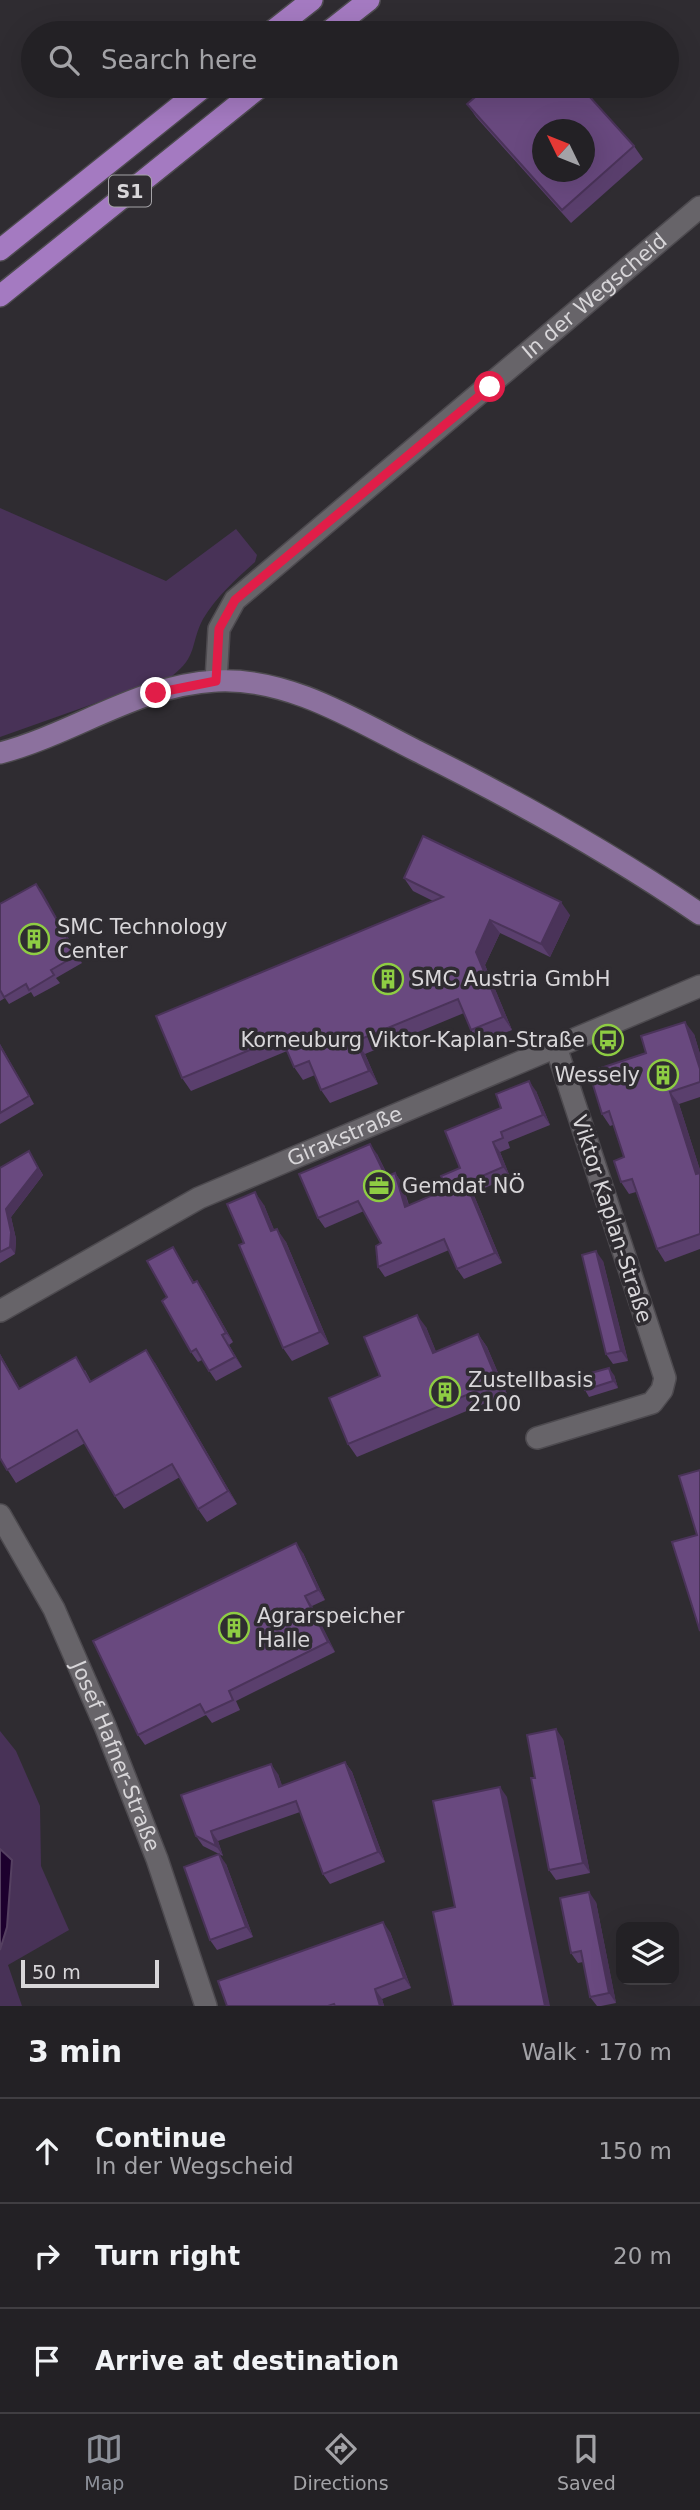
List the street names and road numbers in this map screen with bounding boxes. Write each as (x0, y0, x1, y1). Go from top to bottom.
road number: S1 (109, 176, 151, 206)
street label: In der Wegscheid (518, 228, 672, 364)
street label: Girakstraße (283, 1101, 406, 1171)
street label: Viktor Kaplan-Straße (567, 1112, 657, 1326)
street label: Josef Hafner-Straße (65, 1655, 165, 1855)

